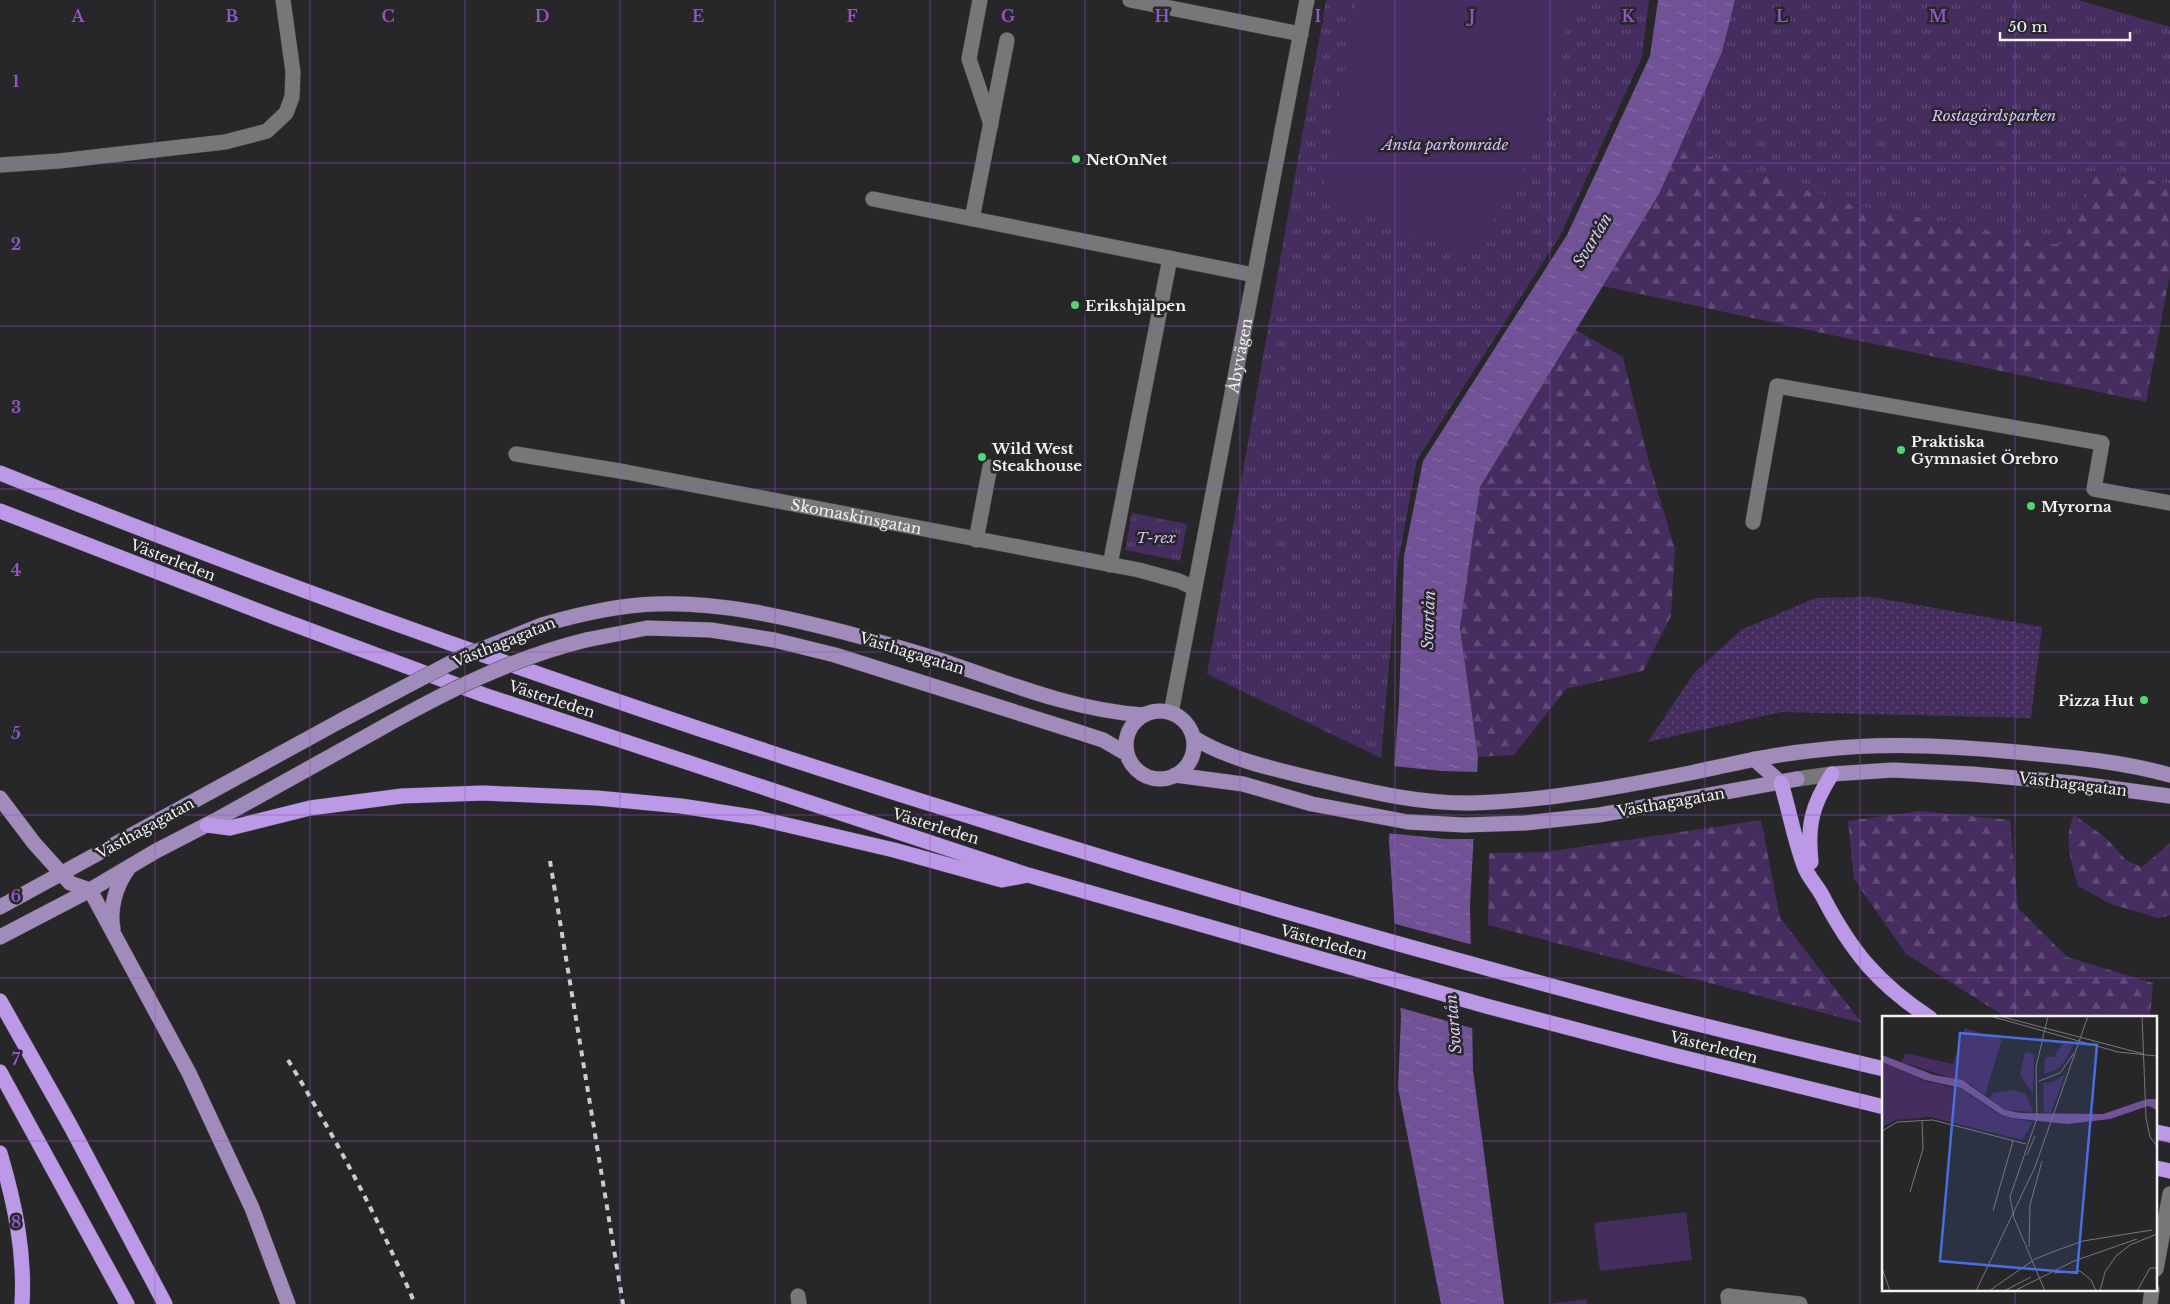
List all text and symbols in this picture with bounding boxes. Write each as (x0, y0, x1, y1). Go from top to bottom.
text: A (71, 6, 86, 26)
text: B (226, 6, 239, 26)
text: C (381, 6, 395, 26)
text: D (535, 6, 549, 26)
text: E (692, 6, 704, 26)
text: F (846, 6, 858, 26)
text: G (1001, 6, 1015, 26)
text: H (1154, 6, 1170, 26)
text: I (1315, 6, 1322, 26)
text: J (1466, 6, 1475, 26)
text: K (1621, 6, 1635, 26)
text: L (1776, 6, 1788, 26)
text: M (1929, 6, 1947, 26)
scale bar (2000, 10, 2130, 42)
text: 50 m (2008, 17, 2048, 36)
text: 1 (13, 71, 20, 91)
park label: Rostagårdsparken (1931, 106, 2056, 125)
park label: Ånsta parkområde (1380, 135, 1508, 154)
place label: NetOnNet (1086, 150, 1168, 169)
marker: NetOnNet (1070, 153, 1082, 165)
water label: Svartån (1568, 209, 1616, 271)
text: 2 (11, 234, 21, 254)
place label: Erikshjälpen (1085, 296, 1186, 315)
marker: Erikshjälpen (1069, 299, 1081, 311)
street label: Åbyvägen (1223, 316, 1256, 396)
text: 3 (11, 397, 21, 417)
place label: Praktiska Gymnasiet Örebro (1911, 432, 2059, 468)
place label: Wild West Steakhouse (991, 439, 1082, 475)
marker: Praktiska Gymnasiet Örebro (1895, 444, 1907, 456)
marker: Wild West Steakhouse (976, 451, 988, 463)
street label: Skomaskinsgatan (789, 494, 923, 538)
place label: Myrorna (2041, 497, 2112, 516)
marker: Myrorna (2025, 500, 2037, 512)
park label: T-rex (1136, 528, 1176, 547)
street label: Västerleden (127, 535, 218, 585)
text: 4 (11, 560, 21, 580)
water label: Svartån (1417, 590, 1439, 650)
street label: Västhagagatan (449, 613, 558, 672)
street label: Västhagagatan (856, 628, 967, 678)
street label: Västerleden (506, 676, 597, 722)
place label: Pizza Hut (2058, 691, 2134, 710)
marker: Pizza Hut (2138, 694, 2150, 706)
text: 5 (11, 723, 21, 743)
street label: Västhagagatan (2017, 768, 2128, 800)
street label: Västhagagatan (1615, 783, 1726, 821)
street label: Västhagagatan (92, 793, 197, 863)
street label: Västerleden (889, 804, 982, 848)
text: 6 (11, 886, 22, 906)
street label: Västerleden (1277, 920, 1370, 963)
water label: Svartån (1440, 993, 1466, 1055)
inset map (1882, 1016, 2158, 1292)
street label: Västerleden (1667, 1027, 1760, 1067)
text: 7 (12, 1049, 21, 1069)
text: 8 (11, 1212, 21, 1232)

